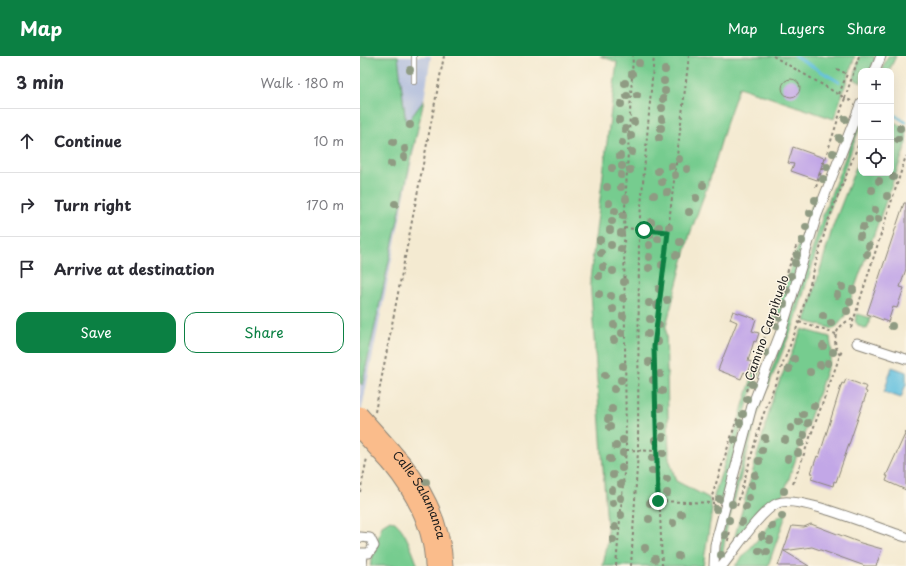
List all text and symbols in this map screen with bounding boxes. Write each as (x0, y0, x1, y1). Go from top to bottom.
text: Map (20, 14, 62, 42)
text: Map (728, 18, 758, 39)
text: Layers (780, 18, 825, 39)
text: Share (847, 18, 886, 39)
map controls (858, 68, 894, 176)
button: + (858, 68, 894, 104)
text: 3 min (16, 69, 64, 95)
text: Walk · 180 m (261, 73, 344, 92)
button: − (858, 104, 894, 140)
text: Continue (54, 129, 122, 152)
icon: ahead (16, 130, 38, 152)
text: 10 m (314, 131, 344, 150)
button: locate (858, 140, 894, 176)
text: Turn right (54, 193, 131, 216)
icon: right (16, 194, 38, 216)
text: 170 m (306, 195, 344, 214)
route start (635, 221, 653, 239)
text: Arrive at destination (54, 257, 215, 280)
icon: arrive (16, 258, 38, 280)
street label: Camino Carpihuelo (739, 272, 793, 383)
button: Save (16, 312, 176, 353)
button: Share (184, 312, 344, 353)
street label: Calle Salamanca (389, 446, 451, 541)
route end (649, 492, 667, 510)

